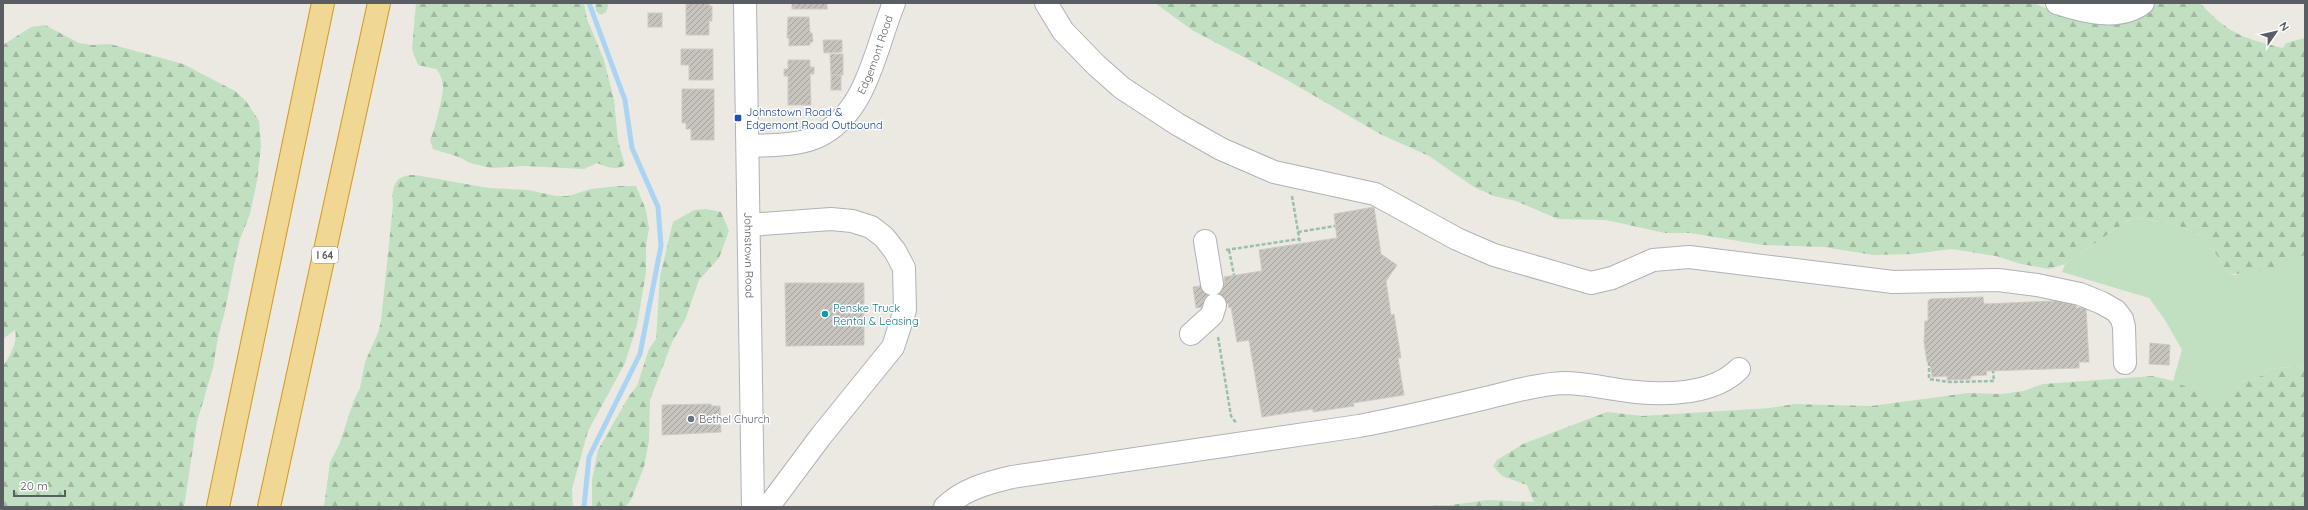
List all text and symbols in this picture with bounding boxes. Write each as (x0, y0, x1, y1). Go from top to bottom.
north arrow (2256, 12, 2296, 52)
street label: Edgemont Road (854, 13, 896, 96)
text: N (2276, 19, 2292, 34)
place label: Johnstown Road & Edgemont Road Outbound (746, 105, 883, 132)
marker: Johnstown Road & Edgemont Road Outbound (733, 113, 743, 123)
street label: Johnstown Road (741, 212, 757, 298)
road number: I 64 (312, 247, 338, 263)
place label: Penske Truck Rental & Leasing (833, 301, 919, 328)
marker: Penske Truck Rental & Leasing (820, 309, 830, 319)
place label: Bethel Church (699, 412, 770, 426)
marker: Bethel Church (686, 414, 696, 424)
scale bar (14, 472, 65, 498)
text: 20 m (20, 478, 48, 493)

